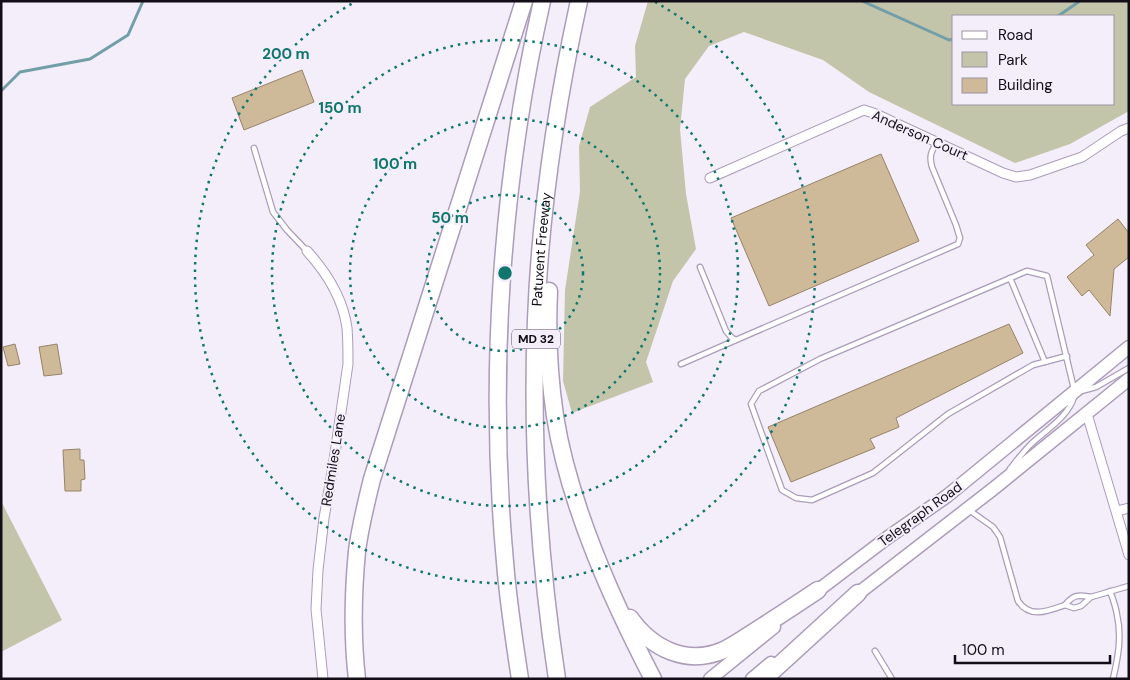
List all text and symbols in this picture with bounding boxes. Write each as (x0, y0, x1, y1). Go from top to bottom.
legend (952, 15, 1115, 105)
text: Road (998, 25, 1033, 45)
text: 200 m (262, 44, 310, 64)
text: Park (998, 50, 1028, 70)
text: Building (998, 75, 1053, 95)
text: 150 m (319, 98, 362, 118)
street label: Anderson Court (869, 106, 971, 164)
text: 100 m (373, 154, 417, 174)
street label: Patuxent Freeway (528, 191, 555, 307)
text: 50 m (431, 208, 469, 228)
centre of rings (496, 264, 514, 282)
road number: MD 32 (512, 329, 560, 348)
street label: Redmiles Lane (317, 412, 349, 507)
street label: Telegraph Road (875, 478, 965, 550)
scale bar (955, 632, 1110, 664)
text: 100 m (962, 640, 1005, 660)

